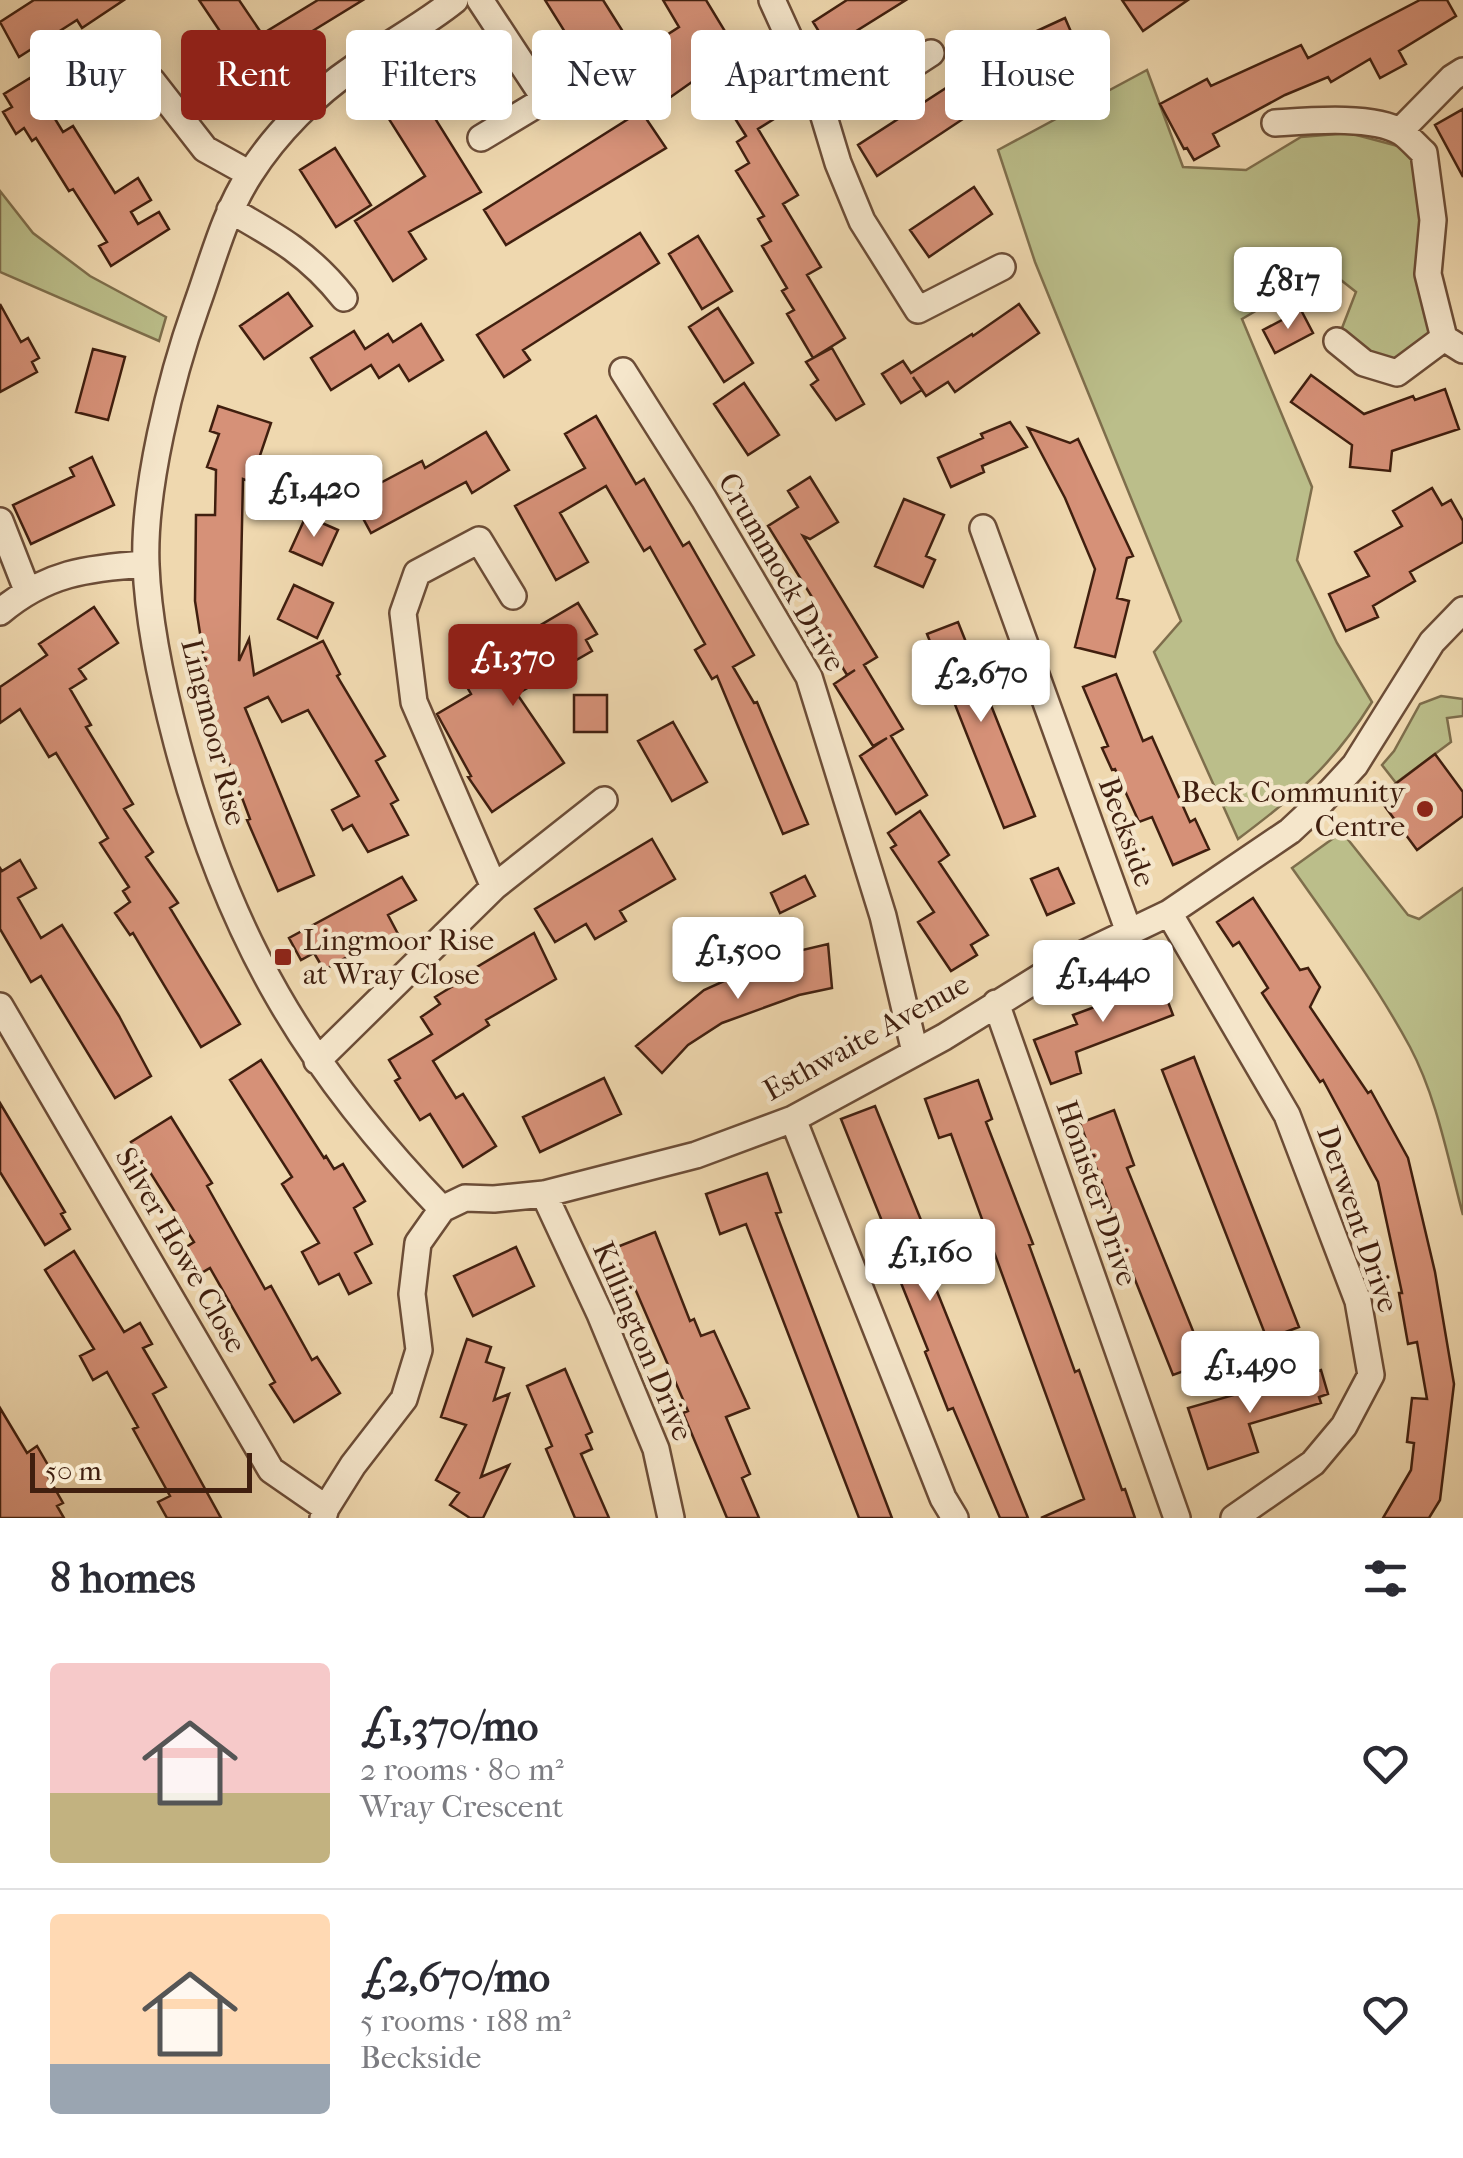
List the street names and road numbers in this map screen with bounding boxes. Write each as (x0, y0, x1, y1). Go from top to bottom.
street label: Crummock Drive (711, 467, 853, 678)
street label: Lingmoor Rise (173, 635, 254, 829)
street label: Beckside (1091, 773, 1162, 892)
street label: Esthwaite Avenue (757, 966, 975, 1108)
street label: Honister Drive (1048, 1096, 1145, 1291)
street label: Derwent Drive (1309, 1121, 1406, 1317)
street label: Silver Howe Close (108, 1141, 254, 1359)
street label: Killington Drive (585, 1236, 700, 1446)

